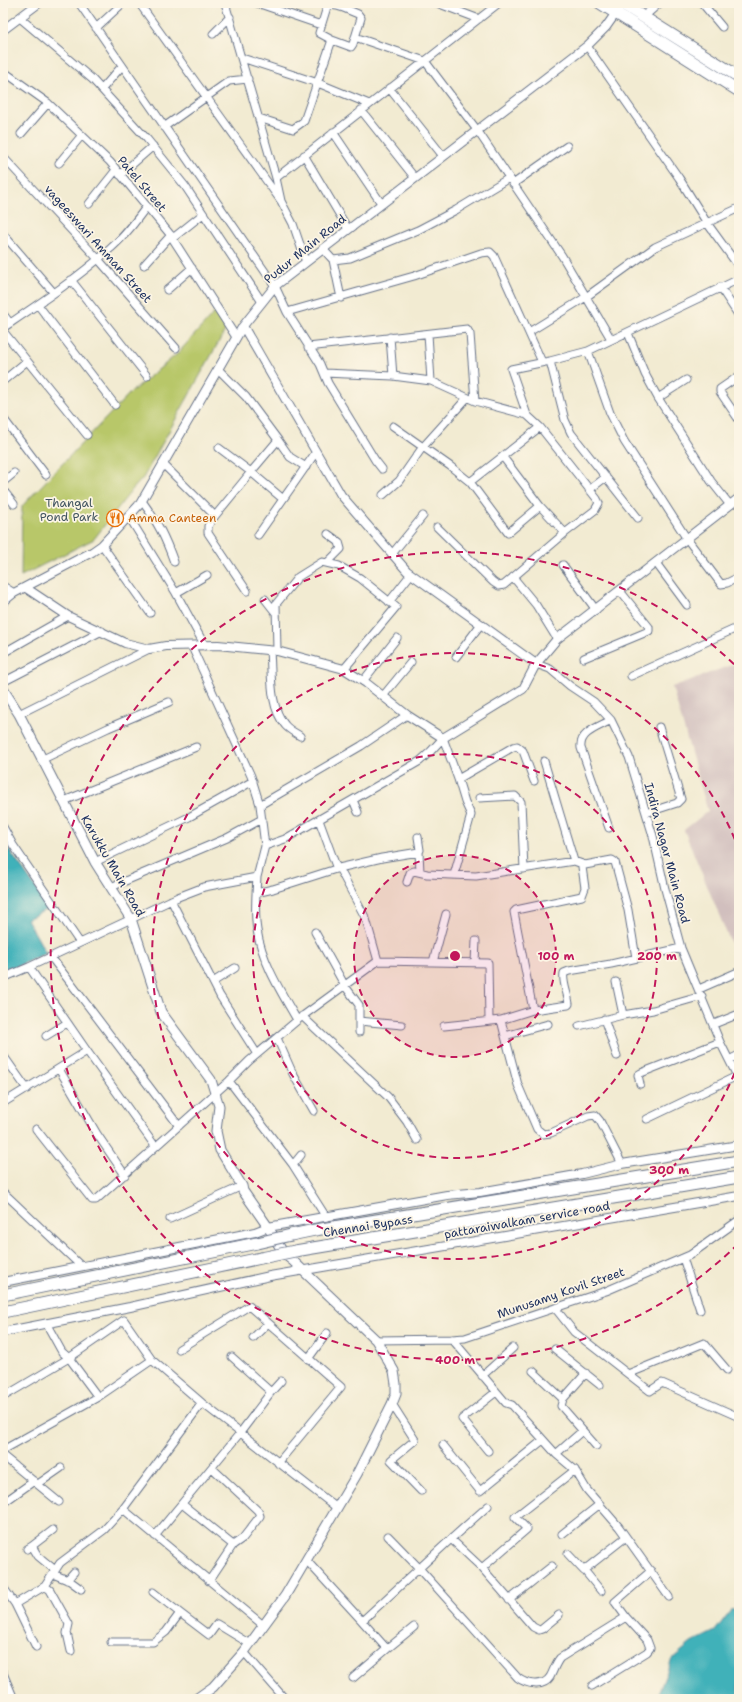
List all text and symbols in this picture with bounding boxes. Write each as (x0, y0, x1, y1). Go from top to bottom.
street label: Patel Street (114, 153, 170, 215)
street label: vageeswari Amman Street (41, 182, 155, 306)
street label: Pudur Main Road (261, 211, 350, 287)
park label: Thangal Pond Park (40, 495, 98, 525)
restaurant icon: Amma Canteen (105, 508, 125, 528)
place label: Amma Canteen (128, 510, 216, 526)
street label: Indira Nagar Main Road (640, 781, 694, 926)
street label: Karukku Main Road (77, 812, 149, 920)
text: 100 m (538, 948, 575, 964)
text: 200 m (637, 948, 677, 964)
centre of rings (448, 949, 462, 963)
text: 300 m (649, 1162, 689, 1178)
street label: pattaraiwalkam service road (443, 1197, 612, 1242)
street label: Chennai Bypass (322, 1211, 414, 1241)
street label: Munusamy Kovil Street (495, 1264, 627, 1322)
text: 400 m (435, 1352, 475, 1368)

